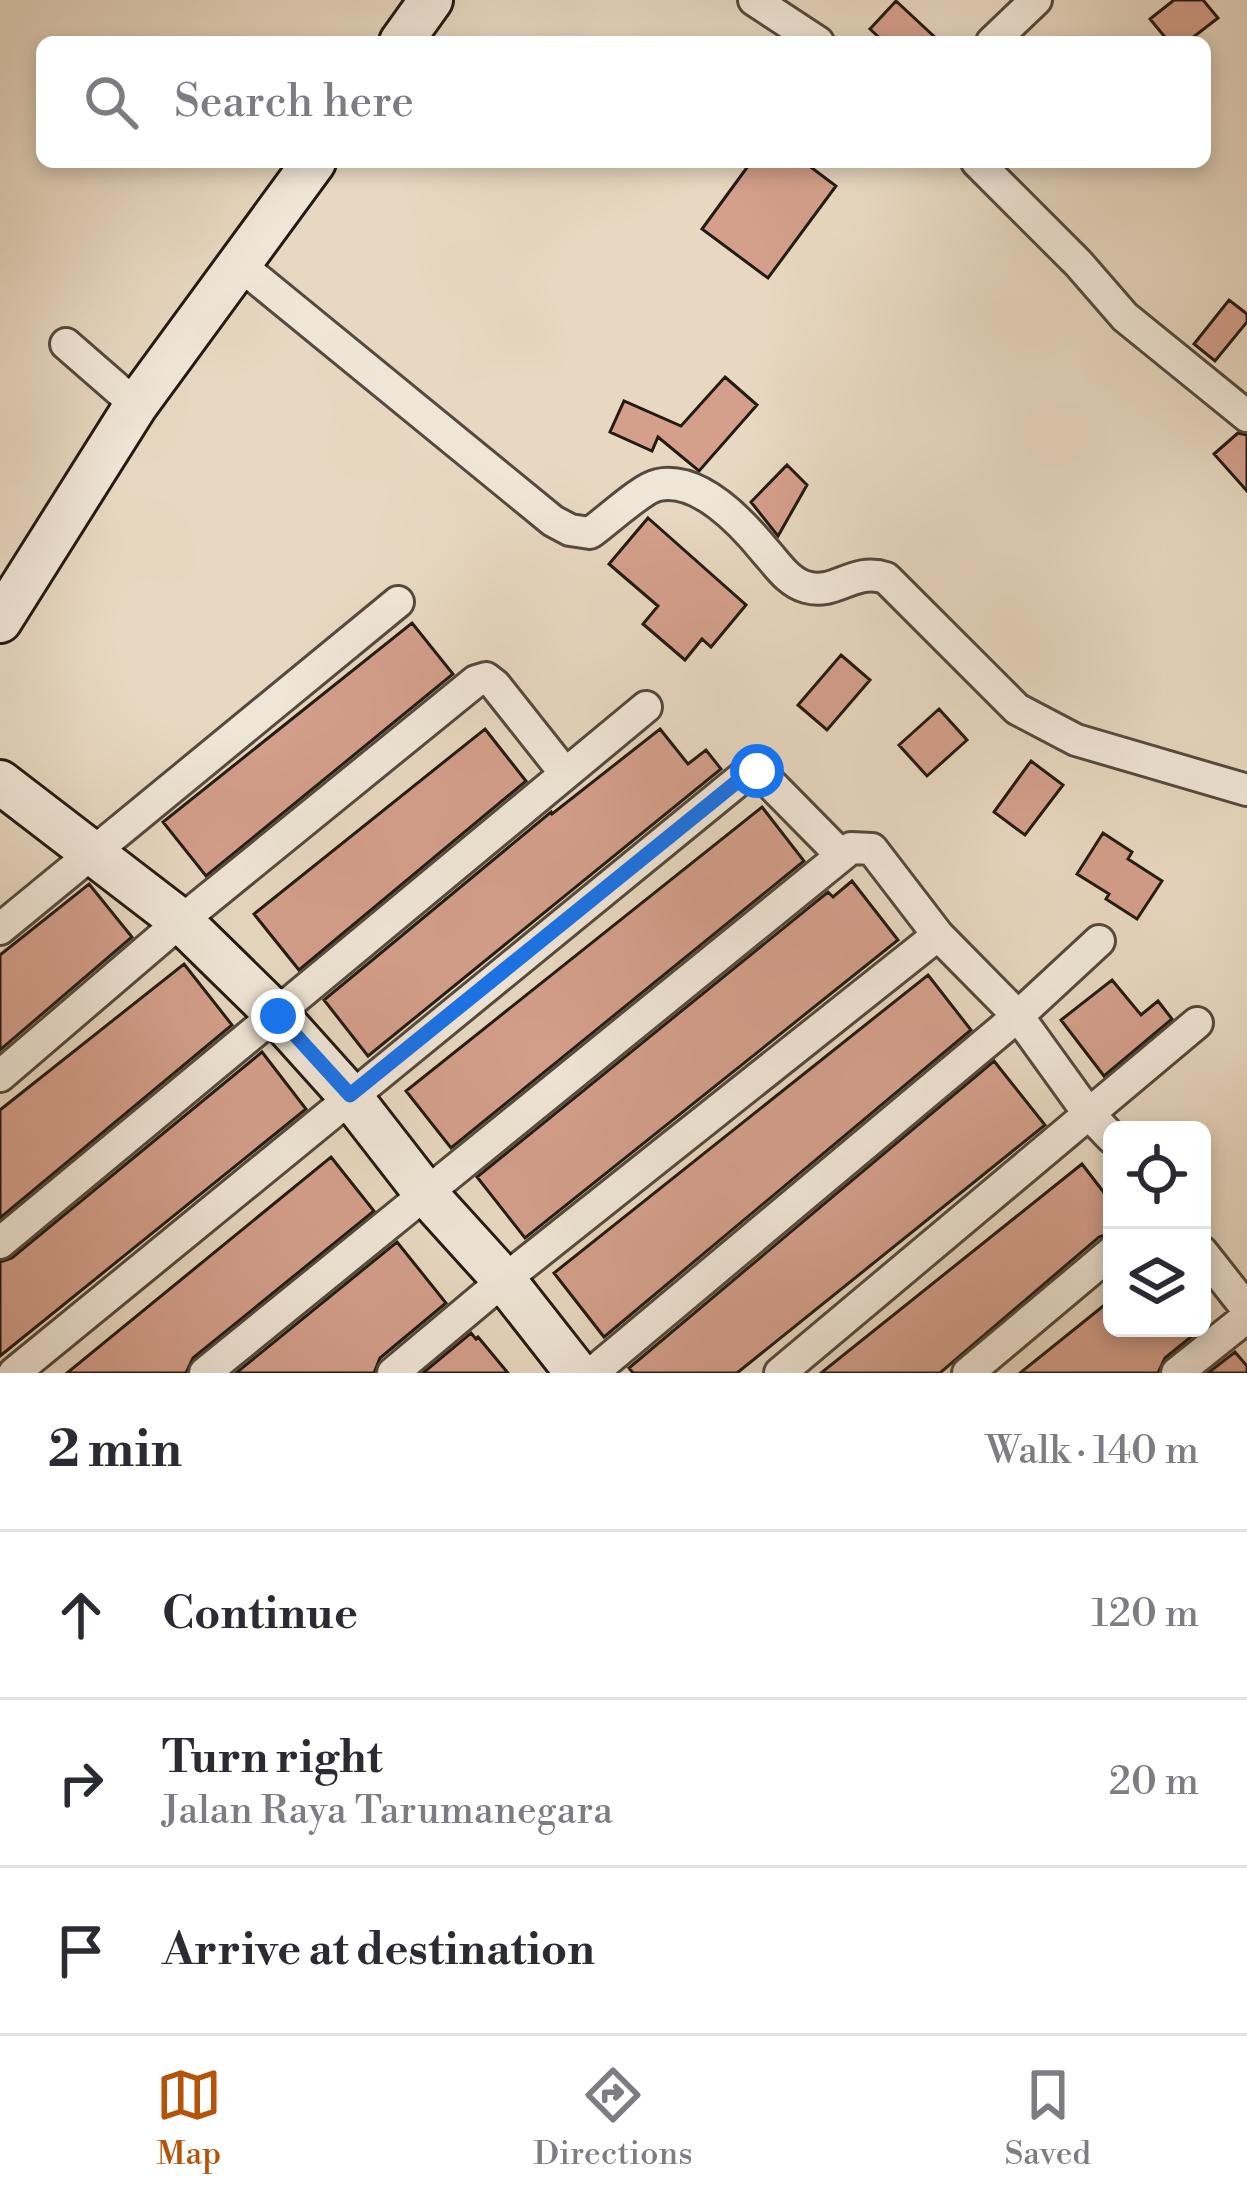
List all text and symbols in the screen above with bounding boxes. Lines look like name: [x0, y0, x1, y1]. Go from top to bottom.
search box: [36, 36, 1211, 168]
icon: search: [78, 69, 144, 135]
text: Search here: [174, 74, 414, 131]
route start: [730, 744, 784, 798]
route end: [251, 989, 305, 1043]
map controls: [1103, 1121, 1211, 1337]
button: locate: [1103, 1121, 1211, 1229]
button: layers: [1103, 1229, 1211, 1337]
text: 2 min: [48, 1419, 182, 1483]
text: Walk · 140 m: [985, 1427, 1199, 1476]
icon: ahead: [48, 1582, 114, 1648]
text: Continue: [162, 1586, 358, 1643]
text: 120 m: [1091, 1590, 1199, 1639]
text: Turn right: [162, 1730, 383, 1787]
icon: right: [48, 1750, 114, 1816]
text: 20 m: [1109, 1758, 1199, 1807]
text: Jalan Raya Tarumanegara: [162, 1787, 613, 1836]
icon: arrive: [48, 1918, 114, 1984]
text: Arrive at destination: [162, 1922, 595, 1979]
tab: Map: [156, 2062, 222, 2175]
tab: Directions: [534, 2062, 693, 2175]
tab: Saved: [1004, 2062, 1091, 2175]

